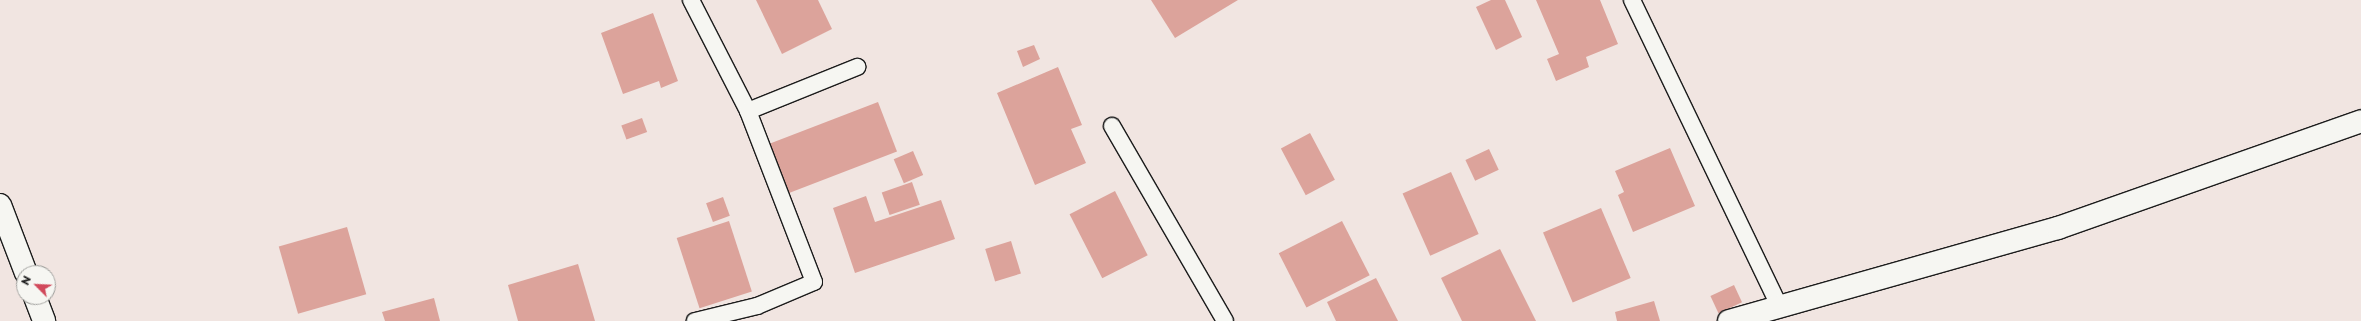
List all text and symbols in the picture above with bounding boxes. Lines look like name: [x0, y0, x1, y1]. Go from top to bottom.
north arrow: [16, 265, 56, 305]
text: N: [16, 273, 35, 288]

